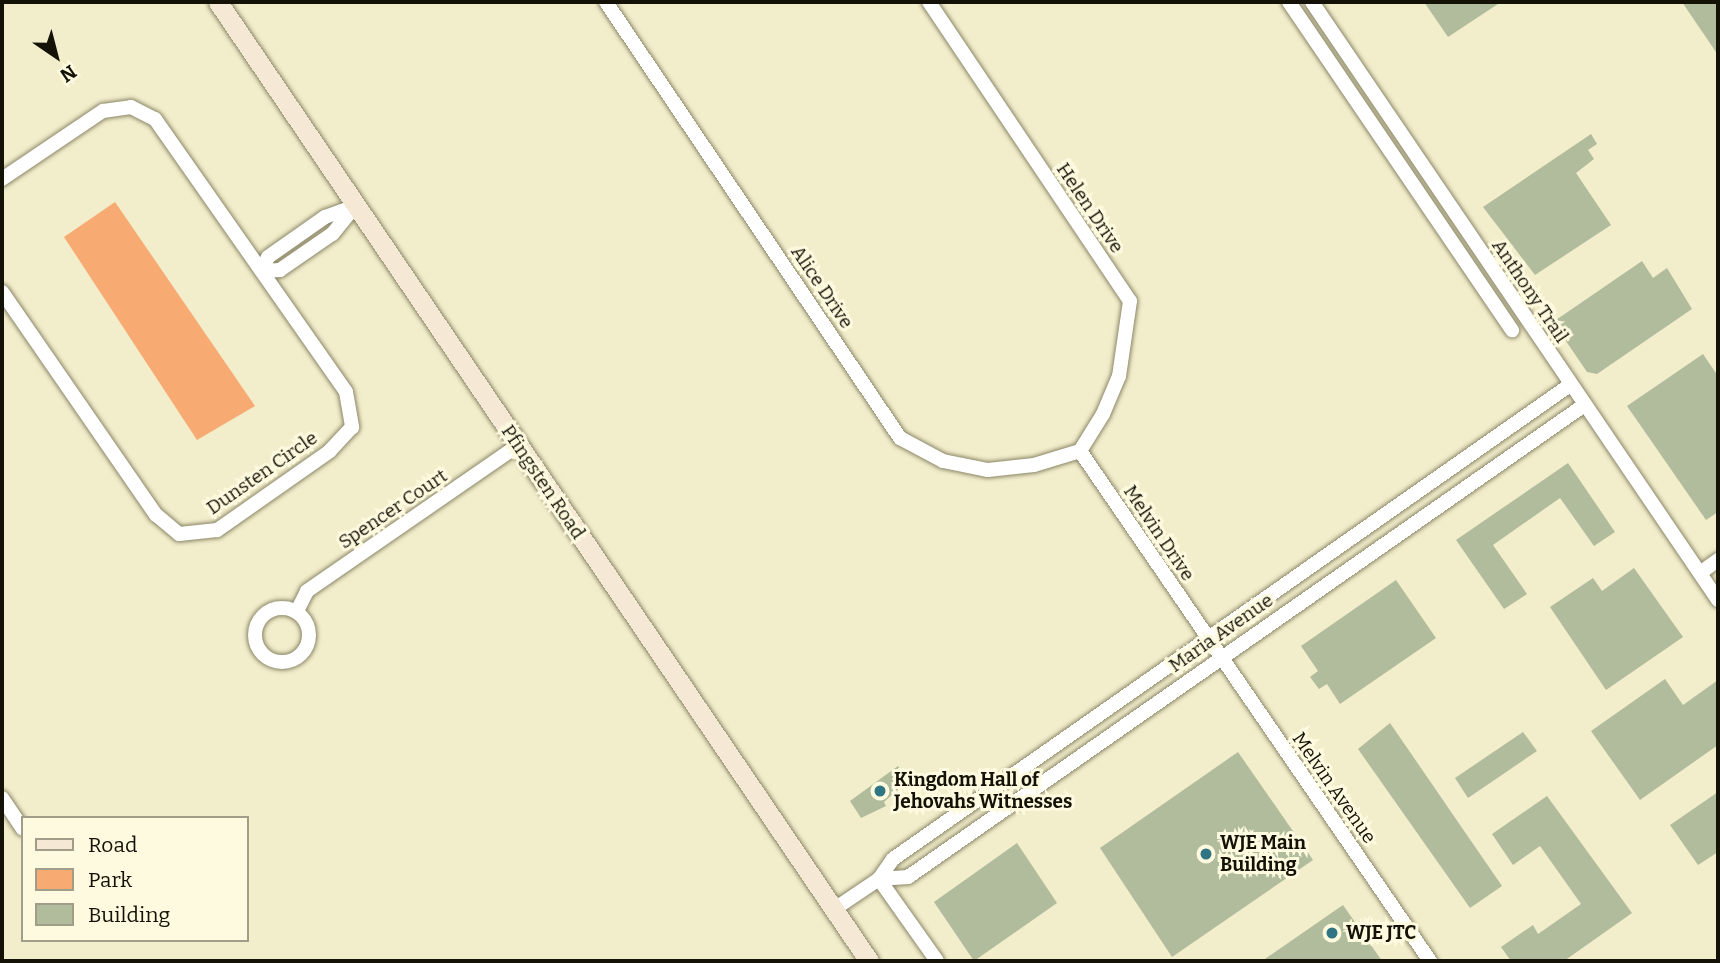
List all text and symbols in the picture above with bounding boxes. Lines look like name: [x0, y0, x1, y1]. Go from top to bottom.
north arrow: [21, 21, 91, 91]
text: N: [56, 60, 81, 87]
street label: Helen Drive: [1052, 159, 1128, 257]
street label: Anthony Trail: [1487, 235, 1573, 347]
street label: Alice Drive: [786, 241, 858, 333]
street label: Pfingsten Road: [496, 421, 590, 543]
street label: Dunsten Circle: [202, 426, 322, 520]
street label: Spencer Court: [334, 464, 452, 554]
street label: Melvin Drive: [1119, 481, 1199, 585]
street label: Maria Avenue: [1165, 589, 1277, 677]
street label: Melvin Avenue: [1287, 728, 1381, 848]
place label: Kingdom Hall of Jehovahs Witnesses: [894, 769, 1072, 813]
marker: Kingdom Hall of Jehovahs Witnesses: [872, 783, 888, 799]
legend: [21, 816, 248, 942]
text: Road: [88, 832, 137, 858]
place label: WJE Main Building: [1220, 832, 1306, 876]
marker: WJE Main Building: [1198, 846, 1214, 862]
text: Park: [88, 867, 132, 893]
text: Building: [88, 902, 170, 928]
place label: WJE JTC: [1346, 922, 1416, 944]
marker: WJE JTC: [1324, 925, 1340, 941]

